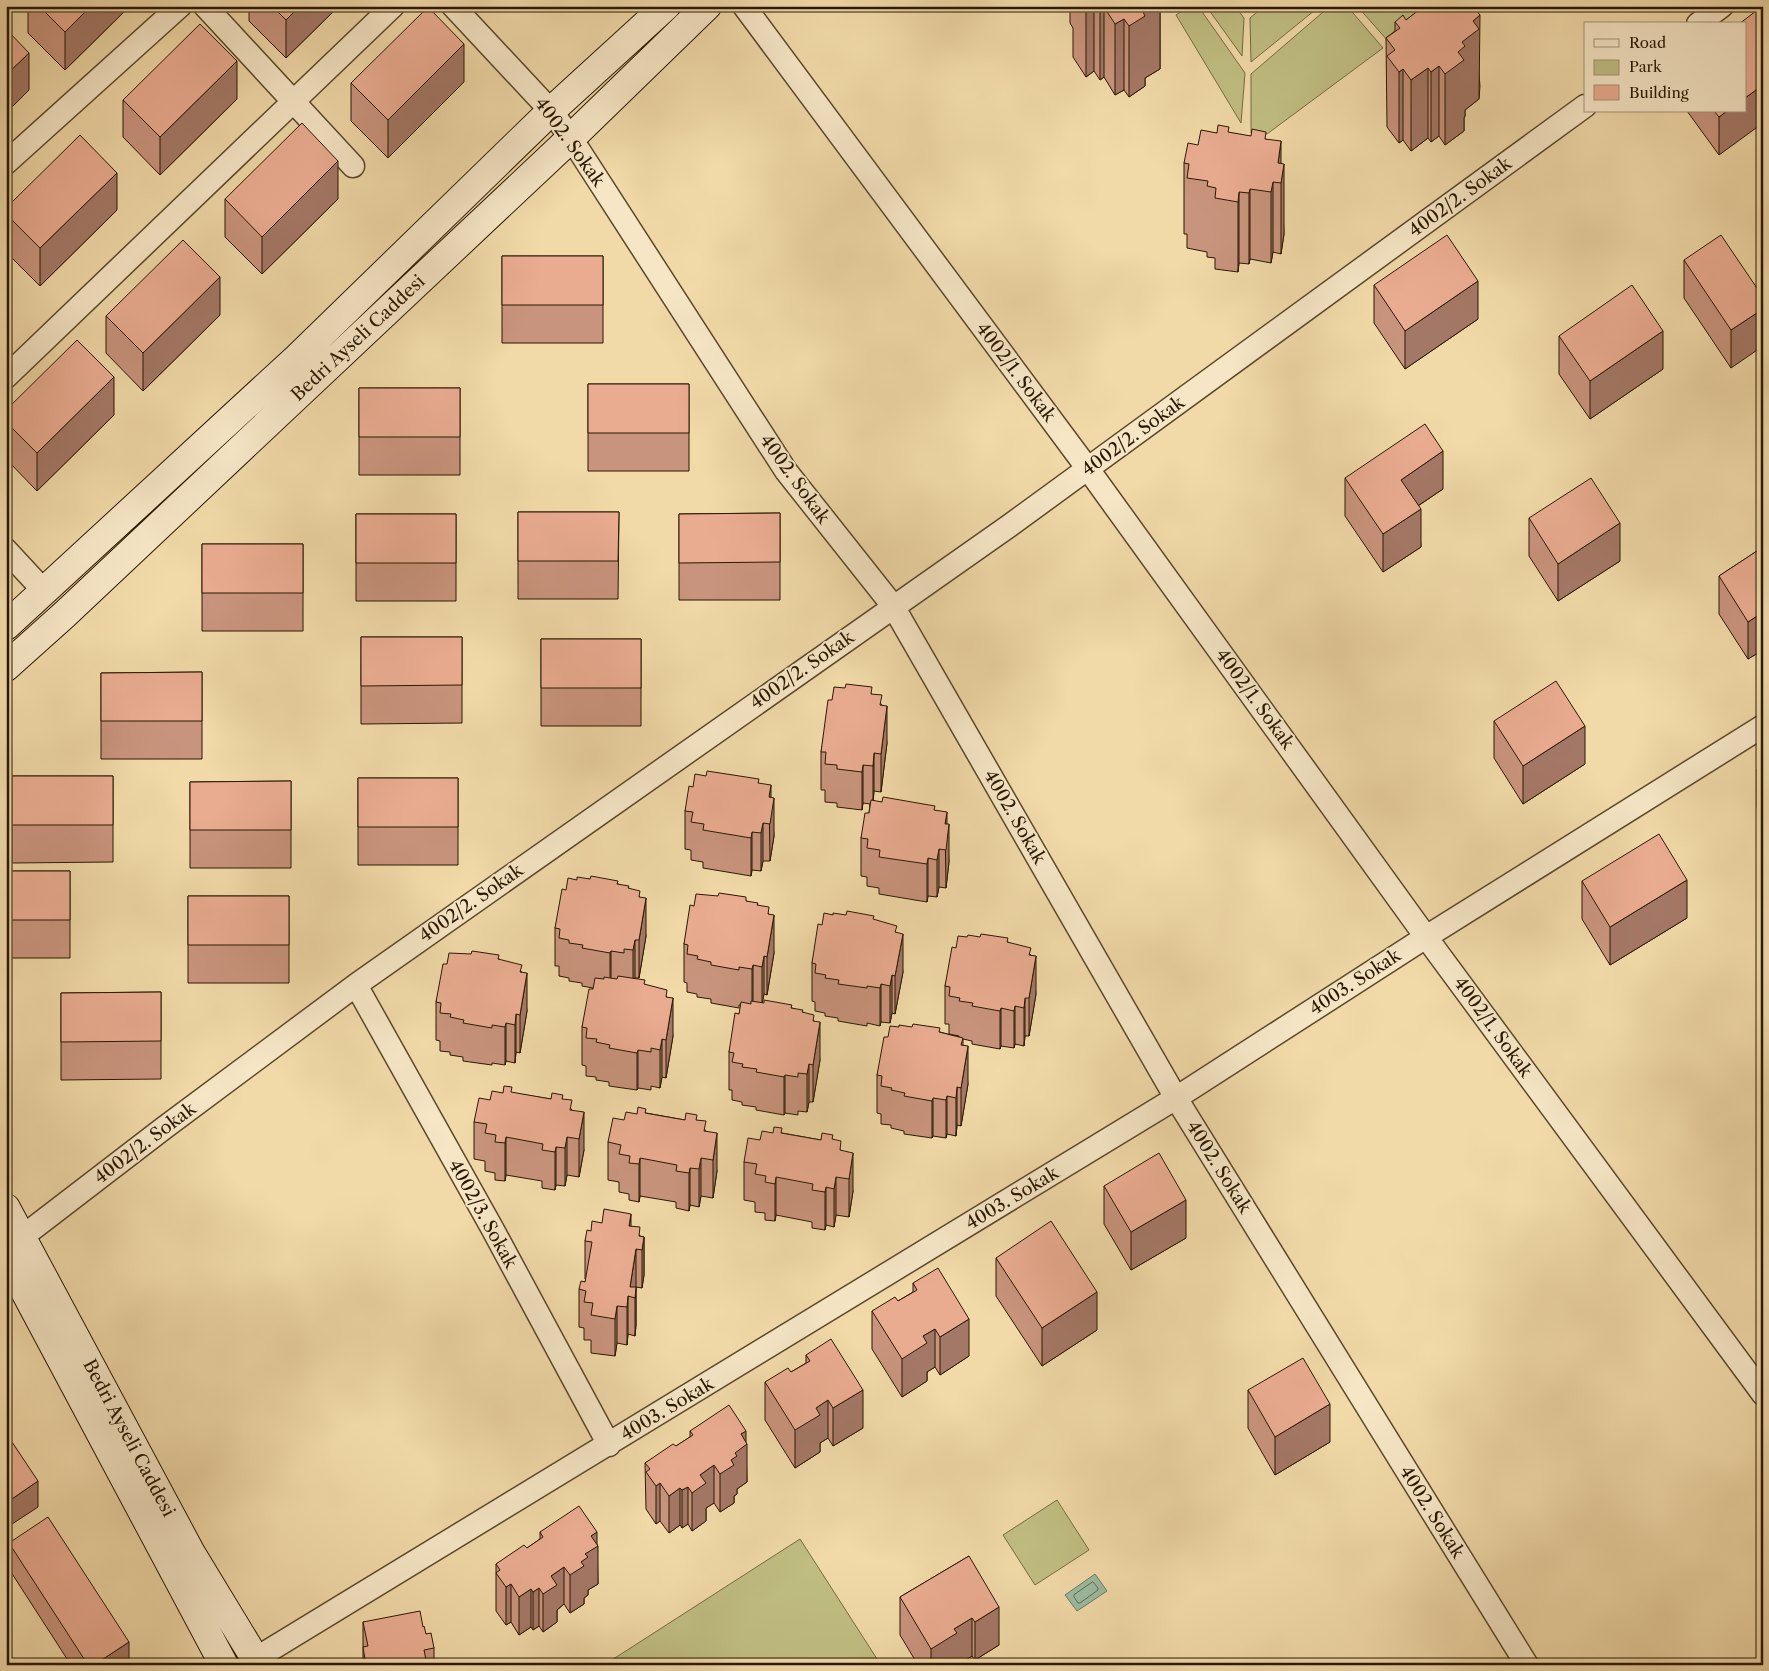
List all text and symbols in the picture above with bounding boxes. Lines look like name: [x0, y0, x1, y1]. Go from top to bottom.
legend: [1584, 22, 1746, 112]
text: Road: [1629, 33, 1666, 52]
text: Park: [1629, 57, 1663, 76]
text: Building: [1629, 83, 1689, 102]
street label: 4002. Sokak: [530, 93, 611, 192]
street label: 4002/2. Sokak: [1404, 151, 1517, 242]
street label: Bedri Ayseli Caddesi: [287, 270, 430, 406]
street label: 4002/1. Sokak: [971, 318, 1062, 427]
street label: 4002/2. Sokak: [1077, 390, 1190, 481]
street label: 4002. Sokak: [755, 430, 836, 529]
street label: 4002/2. Sokak: [746, 625, 859, 714]
street label: 4002/1. Sokak: [1211, 644, 1300, 755]
street label: 4002. Sokak: [979, 766, 1052, 869]
street label: 4002/2. Sokak: [415, 858, 528, 947]
street label: 4003. Sokak: [1305, 943, 1406, 1020]
street label: 4002/1. Sokak: [1449, 972, 1538, 1083]
street label: 4002/2. Sokak: [90, 1097, 201, 1188]
street label: 4002. Sokak: [1182, 1117, 1257, 1219]
street label: 4002/3. Sokak: [444, 1156, 523, 1274]
street label: 4003. Sokak: [962, 1161, 1064, 1234]
street label: Bedri Ayseli Caddesi: [78, 1356, 180, 1521]
street label: 4003. Sokak: [617, 1372, 719, 1445]
street label: 4002. Sokak: [1395, 1462, 1470, 1564]

